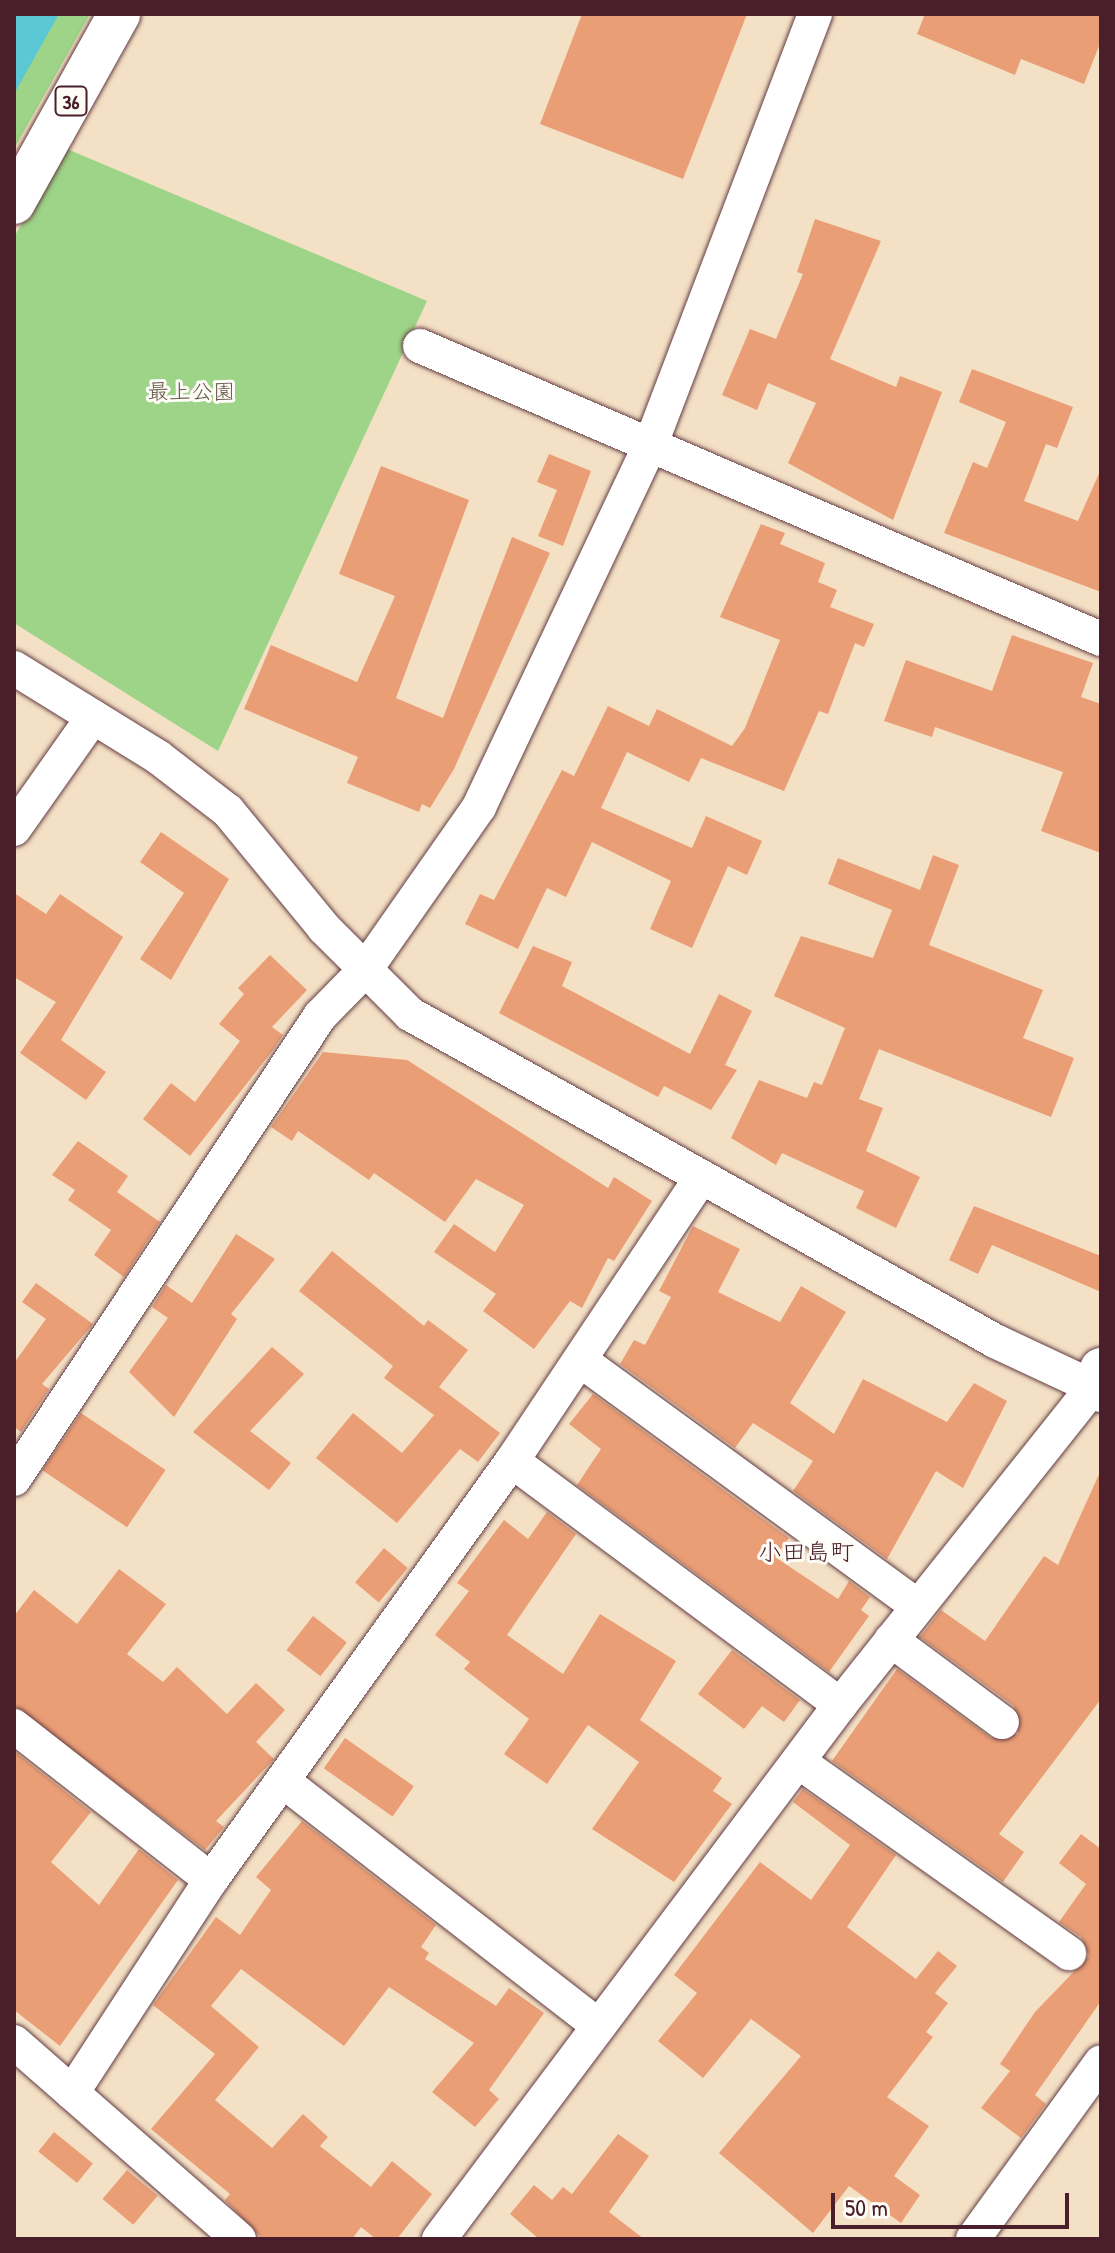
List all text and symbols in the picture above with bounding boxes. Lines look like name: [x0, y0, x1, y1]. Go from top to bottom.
road number: 36: [53, 85, 89, 117]
park label: 最上公園: [147, 379, 235, 405]
district label: 小田島町: [758, 1538, 854, 1566]
scale bar: [835, 2177, 1073, 2227]
text: 50 m: [845, 2191, 888, 2223]

